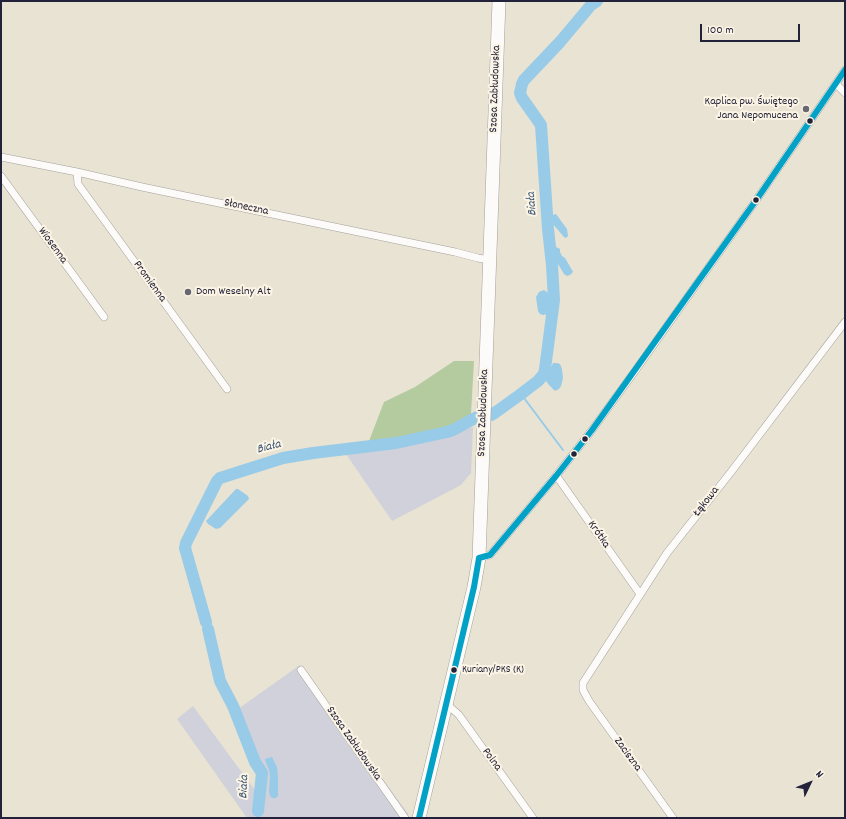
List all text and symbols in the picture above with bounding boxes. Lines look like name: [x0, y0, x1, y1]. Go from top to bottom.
scale bar: [702, 16, 802, 42]
text: 100 m: [707, 22, 734, 39]
street label: Szosa Zabłudowska: [487, 45, 505, 133]
place label: Kaplica pw. Świętego Jana Nepomucena: [705, 95, 798, 123]
marker: Kaplica pw. Świętego Jana Nepomucena: [801, 104, 811, 114]
unlabelled marker: [805, 116, 815, 126]
water label: Biała: [524, 191, 542, 217]
unlabelled marker: [751, 195, 761, 205]
street label: Słoneczna: [222, 196, 270, 220]
street label: Wiosenna: [34, 225, 70, 267]
street label: Promienna: [129, 258, 169, 306]
place label: Dom Weselny Alt: [196, 285, 271, 299]
marker: Dom Weselny Alt: [183, 287, 193, 297]
street label: Szosa Zabłudowska: [475, 369, 493, 457]
unlabelled marker: [580, 434, 590, 444]
water label: Biała: [255, 437, 283, 459]
unlabelled marker: [569, 449, 579, 459]
street label: Łąkowa: [691, 484, 723, 520]
street label: Krótka: [583, 518, 613, 552]
place label: Kuriany/PKS (K): [462, 663, 524, 677]
marker: Kuriany/PKS (K): [449, 665, 459, 675]
street label: Szosa Zabłudowska: [322, 704, 384, 784]
street label: Zaciszna: [610, 735, 644, 775]
street label: Polna: [478, 746, 504, 774]
north arrow: [790, 763, 830, 803]
text: N: [811, 767, 826, 782]
water label: Biała: [237, 775, 253, 799]

